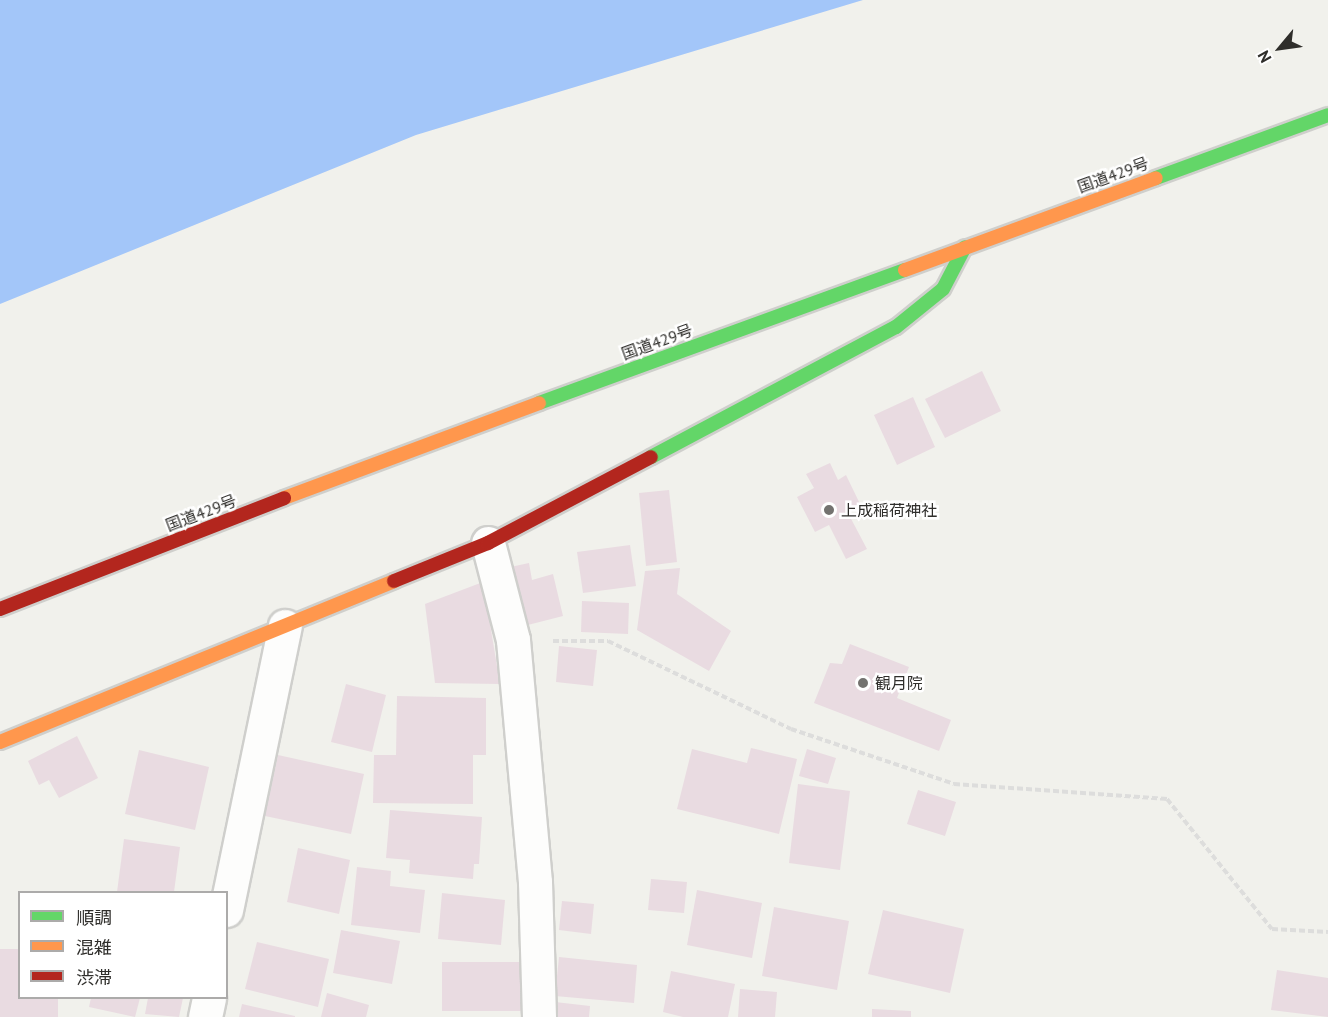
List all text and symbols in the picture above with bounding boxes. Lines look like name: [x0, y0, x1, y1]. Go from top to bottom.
north arrow: [1250, 18, 1310, 78]
text: N: [1253, 47, 1276, 66]
street label: 国道429号: [1075, 153, 1151, 197]
street label: 国道429号: [619, 320, 695, 364]
street label: 国道429号: [163, 491, 239, 535]
place label: 上成稲荷神社: [841, 500, 937, 520]
marker: 上成稲荷神社: [822, 503, 836, 517]
place label: 観月院: [875, 673, 923, 693]
marker: 観月院: [856, 676, 870, 690]
legend: [18, 891, 228, 999]
text: 順調: [76, 906, 112, 929]
text: 混雑: [76, 936, 112, 959]
text: 渋滞: [76, 966, 112, 989]

